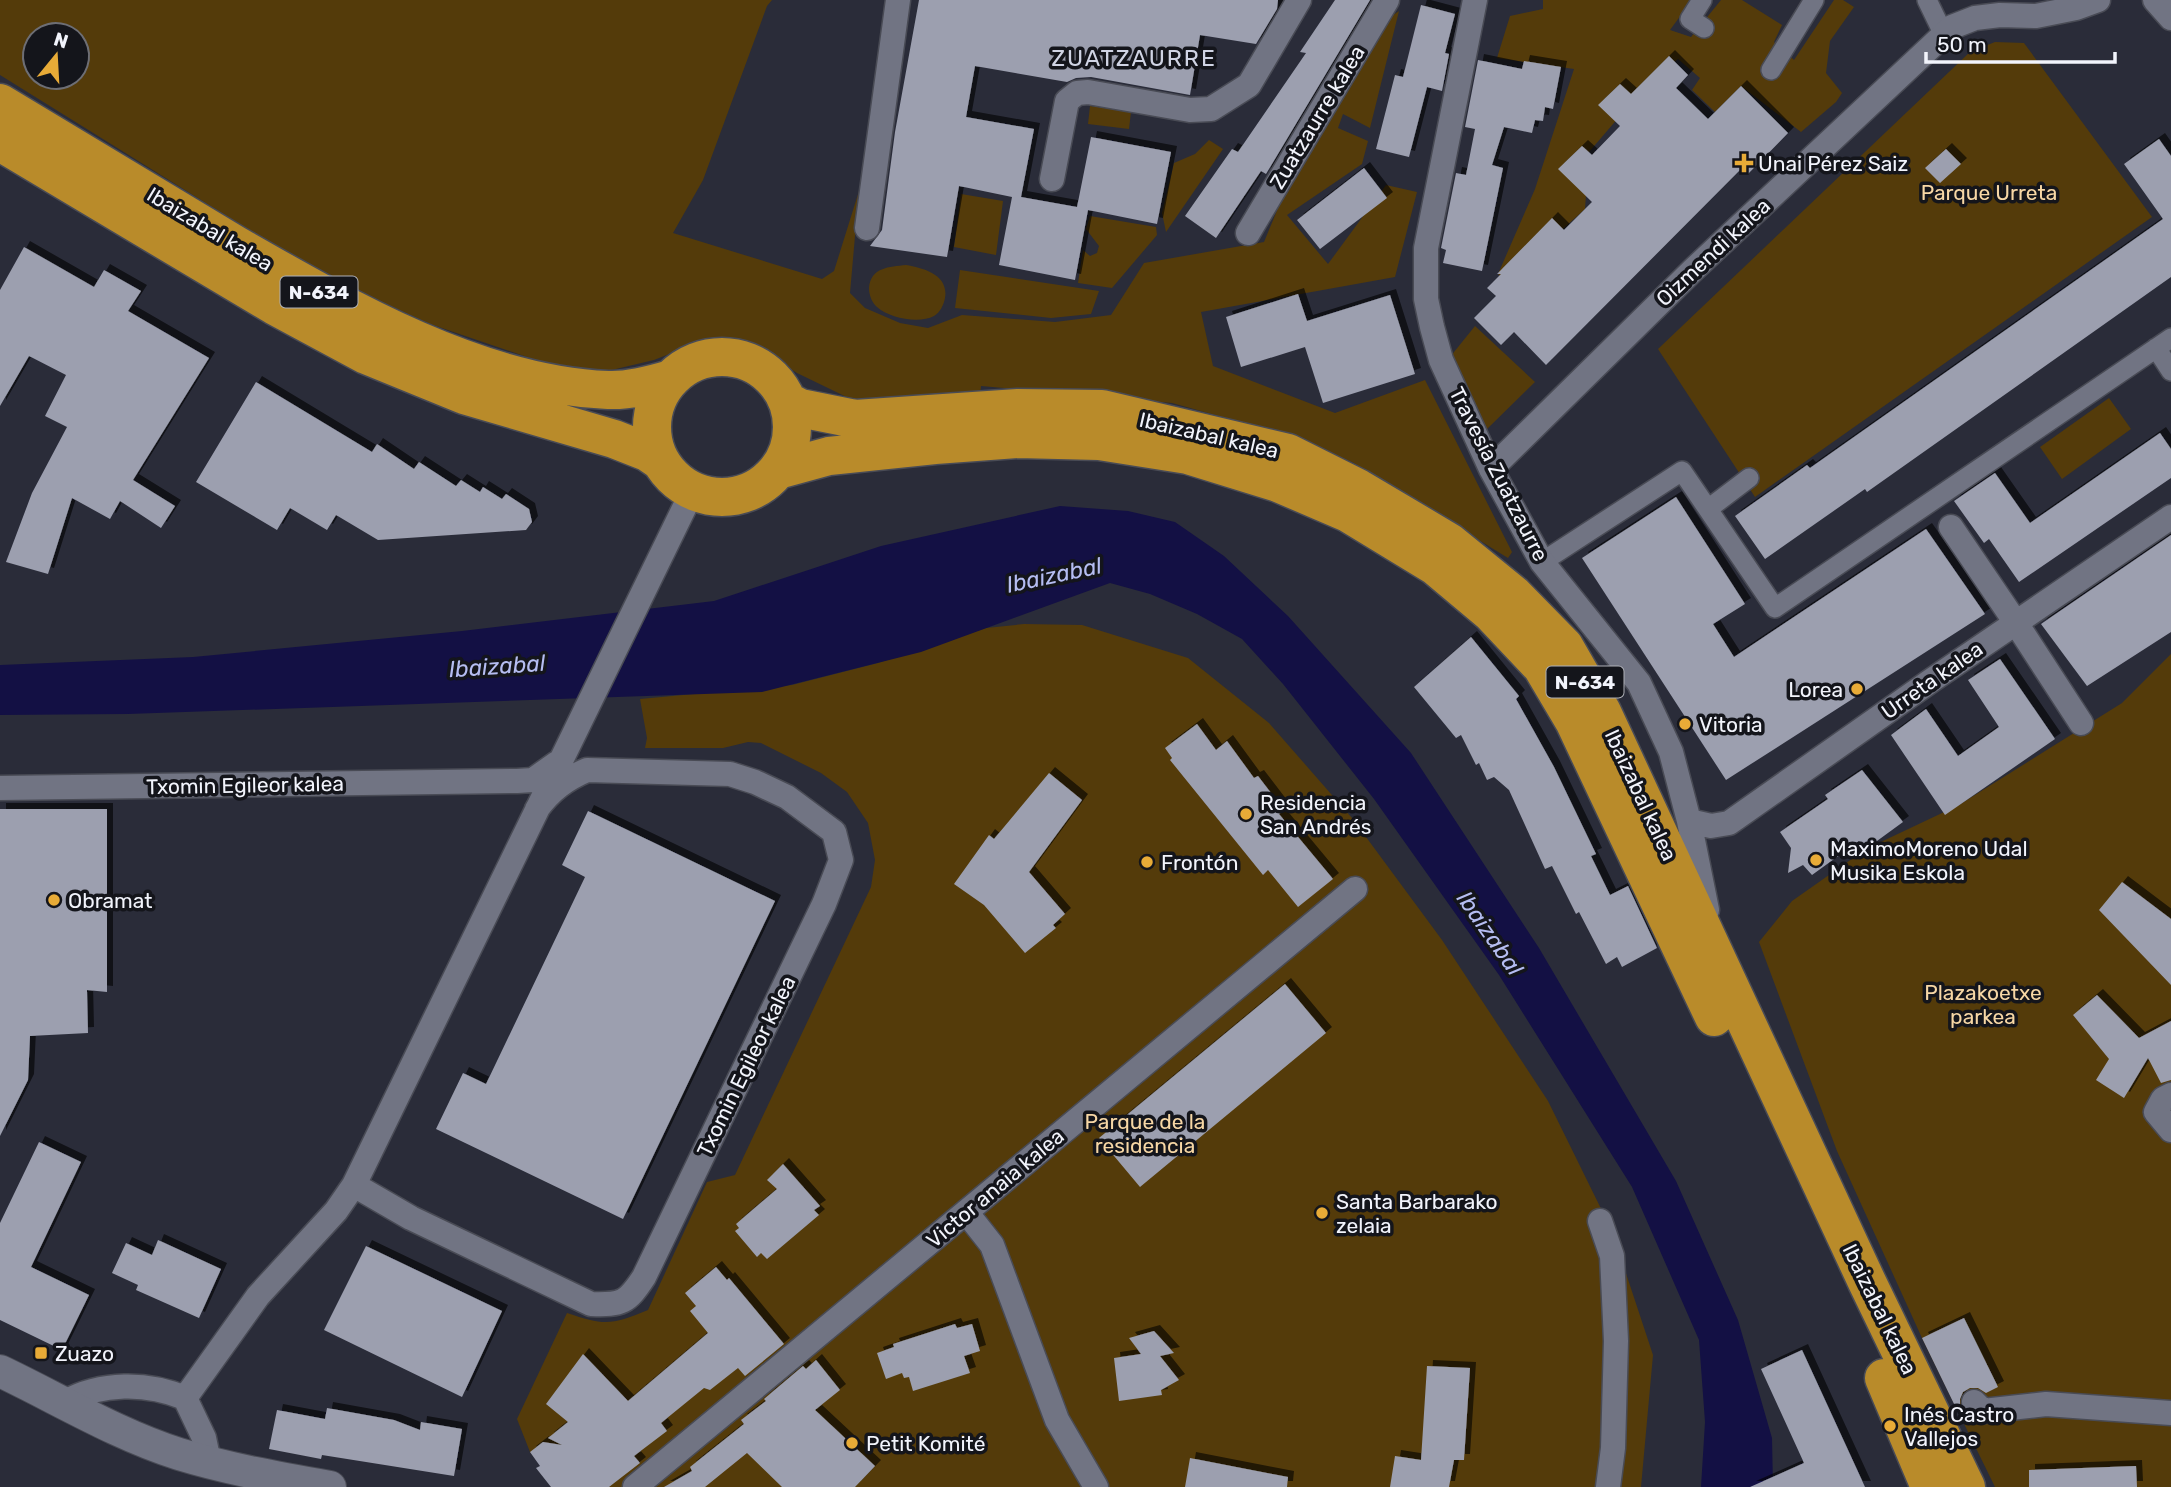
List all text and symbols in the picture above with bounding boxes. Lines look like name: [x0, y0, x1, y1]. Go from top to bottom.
north arrow: [21, 21, 91, 91]
scale bar: [1926, 21, 2115, 65]
text: N: [51, 27, 71, 53]
text: 50 m: [1937, 32, 1987, 57]
street label: Zuatzaurre kalea: [1264, 41, 1370, 193]
district label: ZUATZAURRE: [1051, 44, 1217, 72]
place label: Unai Pérez Saiz: [1758, 151, 1908, 176]
marker: Unai Pérez Saiz: [1736, 155, 1752, 171]
park label: Parque Urreta: [1921, 180, 2057, 205]
street label: Ibaizabal kalea: [143, 182, 277, 276]
street label: Oizmendi kalea: [1651, 193, 1775, 311]
road number: N-634: [280, 276, 358, 308]
street label: Travesía Zuatzaurre: [1444, 383, 1554, 565]
street label: Ibaizabal kalea: [1137, 407, 1281, 463]
water label: Ibaizabal: [1004, 551, 1105, 599]
street label: Urreta kalea: [1877, 636, 1987, 724]
water label: Ibaizabal: [448, 649, 547, 683]
road number: N-634: [1546, 666, 1624, 698]
place label: Lorea: [1788, 677, 1843, 702]
marker: Lorea: [1849, 681, 1865, 697]
place label: Vitoria: [1699, 712, 1763, 737]
marker: Vitoria: [1677, 716, 1693, 732]
street label: Ibaizabal kalea: [1600, 725, 1682, 865]
street label: Txomin Egileor kalea: [146, 771, 344, 799]
place label: Residencia San Andrés: [1260, 790, 1372, 839]
marker: Residencia San Andrés: [1238, 806, 1254, 822]
place label: MaximoMoreno Udal Musika Eskola: [1830, 836, 2028, 885]
place label: Frontón: [1161, 850, 1238, 875]
marker: MaximoMoreno Udal Musika Eskola: [1808, 852, 1824, 868]
marker: Frontón: [1139, 854, 1155, 870]
water label: Ibaizabal: [1451, 885, 1529, 981]
place label: Obramat: [68, 888, 152, 913]
marker: Obramat: [46, 892, 62, 908]
street label: Txomin Egileor kalea: [691, 972, 801, 1160]
park label: Plazakoetxe parkea: [1924, 980, 2042, 1029]
park label: Parque de la residencia: [1085, 1109, 1205, 1158]
street label: Victor anaia kalea: [921, 1123, 1069, 1253]
place label: Santa Barbarako zelaia: [1336, 1189, 1498, 1238]
marker: Santa Barbarako zelaia: [1314, 1205, 1330, 1221]
street label: Ibaizabal kalea: [1838, 1240, 1922, 1378]
place label: Zuazo: [55, 1341, 114, 1366]
marker: Zuazo: [33, 1345, 49, 1361]
place label: Inés Castro Vallejos: [1904, 1402, 2014, 1451]
marker: Inés Castro Vallejos: [1882, 1418, 1898, 1434]
place label: Petit Komité: [866, 1431, 985, 1456]
marker: Petit Komité: [844, 1435, 860, 1451]

